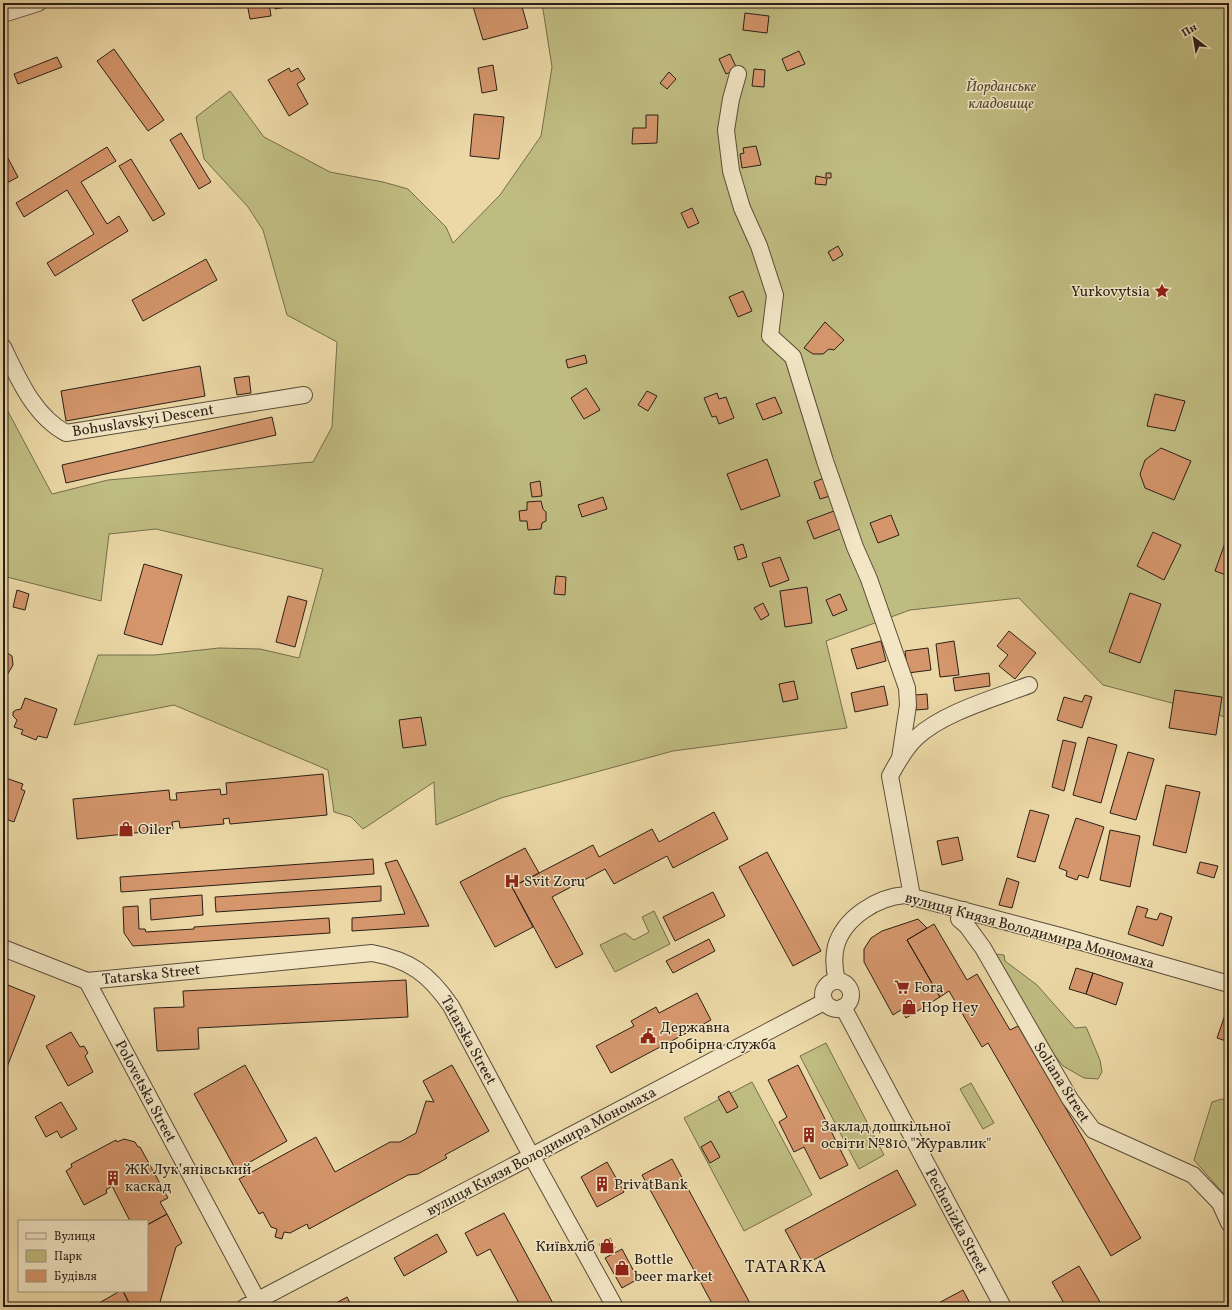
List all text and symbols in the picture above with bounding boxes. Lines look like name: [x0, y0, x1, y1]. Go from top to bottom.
north arrow: [1174, 18, 1214, 58]
text: Пн: [1179, 20, 1200, 41]
park label: Йорданське кладовище: [966, 77, 1037, 115]
place label: Yurkovytsia: [1071, 282, 1150, 303]
place icon: Yurkovytsia: [1153, 282, 1171, 300]
street label: Bohuslavskyi Descent: [71, 400, 216, 443]
shop icon: Oiler: [117, 820, 135, 838]
place label: Oiler: [138, 820, 171, 841]
hospital icon: Svit Zoru: [503, 872, 521, 890]
place label: Svit Zoru: [524, 872, 585, 893]
street label: вулиця Князя Володимира Мономаха: [903, 888, 1157, 975]
street label: Tatarska Street: [101, 960, 201, 991]
supermarket icon: Fora: [893, 978, 911, 996]
place label: Fora: [914, 978, 943, 999]
street label: Tatarska Street: [435, 993, 501, 1089]
shop icon: Hop Hey: [900, 998, 918, 1016]
place label: Hop Hey: [921, 998, 978, 1019]
place label: Державна пробірна служба: [660, 1018, 776, 1056]
public building icon: Державна пробірна служба: [639, 1027, 657, 1045]
street label: Polovetska Street: [109, 1037, 180, 1147]
street label: Soliana Street: [1028, 1039, 1094, 1127]
street label: вулиця Князя Володимира Мономаха: [423, 1083, 660, 1222]
place label: Заклад дошкільної освіти №810 "Журавлик": [821, 1117, 991, 1155]
building icon: Заклад дошкільної освіти №810 "Журавлик": [800, 1126, 818, 1144]
place label: ЖК Лук’янівський каскад: [125, 1160, 252, 1198]
street label: Pechenizka Street: [919, 1165, 992, 1278]
building icon: ЖК Лук’янівський каскад: [104, 1169, 122, 1187]
building icon: PrivatBank: [593, 1175, 611, 1193]
place label: PrivatBank: [614, 1175, 688, 1196]
legend: [18, 1220, 148, 1292]
text: Вулиця: [54, 1229, 95, 1245]
place label: Київхліб: [535, 1237, 595, 1258]
shop icon: Київхліб: [598, 1237, 616, 1255]
text: Парк: [54, 1249, 82, 1265]
place label: Bottle beer market: [634, 1250, 713, 1288]
district label: TATARKA: [745, 1256, 827, 1279]
shop icon: Bottle beer market: [613, 1259, 631, 1277]
text: Будівля: [54, 1269, 97, 1285]

